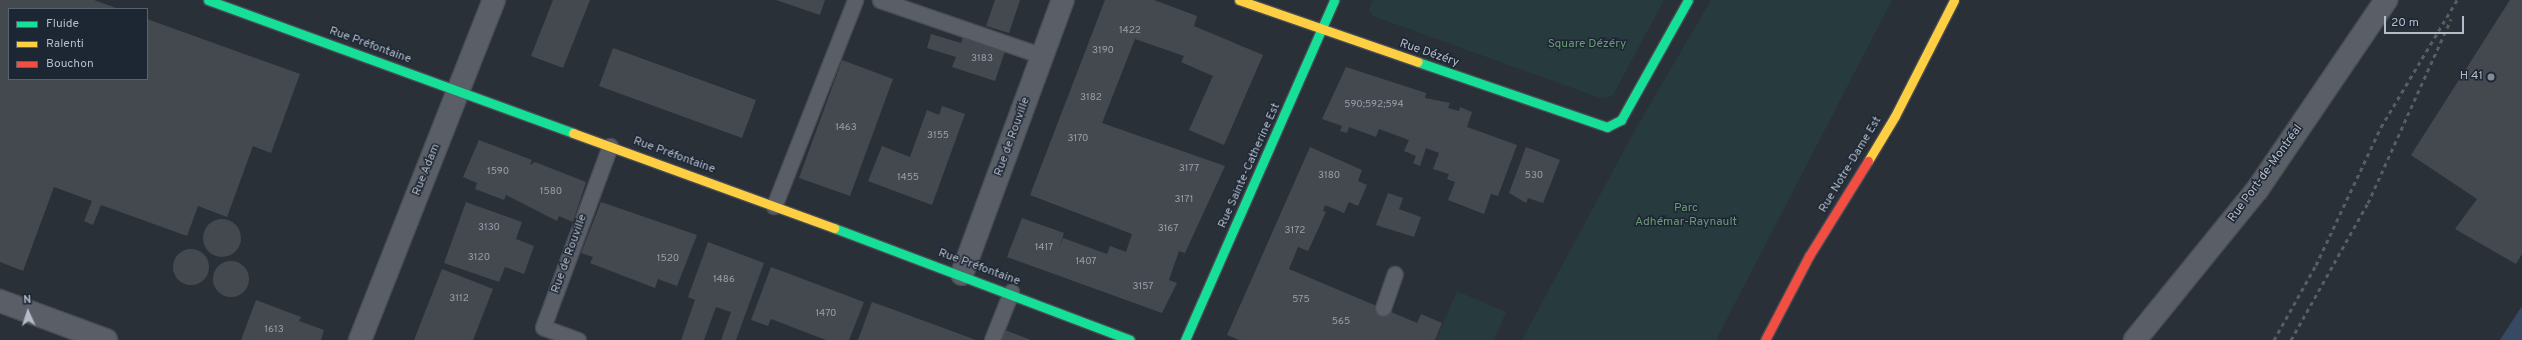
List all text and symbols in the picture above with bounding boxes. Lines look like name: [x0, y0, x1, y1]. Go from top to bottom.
legend: [8, 8, 148, 80]
scale bar: [2386, 8, 2466, 34]
text: 20 m: [2391, 15, 2419, 31]
text: Fluide: [46, 16, 79, 32]
street label: Rue Préfontaine: [327, 24, 413, 68]
house number: 1422: [1119, 25, 1141, 37]
text: Ralenti: [46, 36, 84, 52]
street label: Rue Dézéry: [1397, 37, 1461, 71]
park label: Square Dézéry: [1548, 38, 1626, 52]
house number: 3190: [1092, 45, 1114, 57]
house number: 3183: [971, 53, 993, 65]
text: Bouchon: [46, 56, 94, 72]
place label: H 41: [2460, 70, 2483, 84]
marker: H 41: [2486, 72, 2496, 82]
house number: 3182: [1080, 92, 1102, 104]
street label: Rue de Rouville: [992, 96, 1034, 178]
house number: 590;592;594: [1344, 99, 1404, 111]
street label: Rue Sainte-Catherine Est: [1216, 101, 1284, 231]
street label: Rue Notre-Dame Est: [1817, 114, 1885, 216]
house number: 1463: [835, 122, 857, 134]
street label: Rue Port-de-Montréal: [2226, 122, 2306, 226]
house number: 3155: [927, 130, 949, 142]
house number: 3170: [1067, 133, 1089, 145]
street label: Rue Préfontaine: [631, 134, 717, 178]
street label: Rue Adam: [410, 142, 444, 198]
house number: 3177: [1179, 163, 1199, 175]
house number: 1590: [487, 166, 509, 178]
house number: 3180: [1318, 170, 1340, 182]
house number: 530: [1525, 170, 1543, 182]
house number: 1455: [897, 172, 919, 184]
house number: 1580: [540, 186, 562, 198]
house number: 3171: [1175, 194, 1193, 206]
park label: Parc Adhémar-Raynault: [1635, 202, 1737, 230]
street label: Rue de Rouville: [549, 213, 591, 295]
house number: 3130: [478, 222, 500, 234]
house number: 3167: [1158, 223, 1178, 235]
house number: 3172: [1285, 225, 1305, 237]
house number: 1417: [1035, 242, 1053, 254]
street label: Rue Préfontaine: [936, 246, 1022, 290]
house number: 3120: [468, 252, 490, 264]
house number: 1520: [657, 253, 679, 265]
house number: 1407: [1075, 256, 1097, 268]
house number: 1486: [713, 274, 735, 286]
house number: 3157: [1132, 281, 1154, 293]
north arrow: [8, 292, 48, 332]
text: N: [23, 293, 32, 307]
house number: 3112: [449, 293, 469, 305]
house number: 575: [1292, 294, 1310, 306]
house number: 1470: [816, 308, 836, 320]
house number: 565: [1332, 316, 1350, 328]
house number: 1613: [264, 324, 284, 336]

